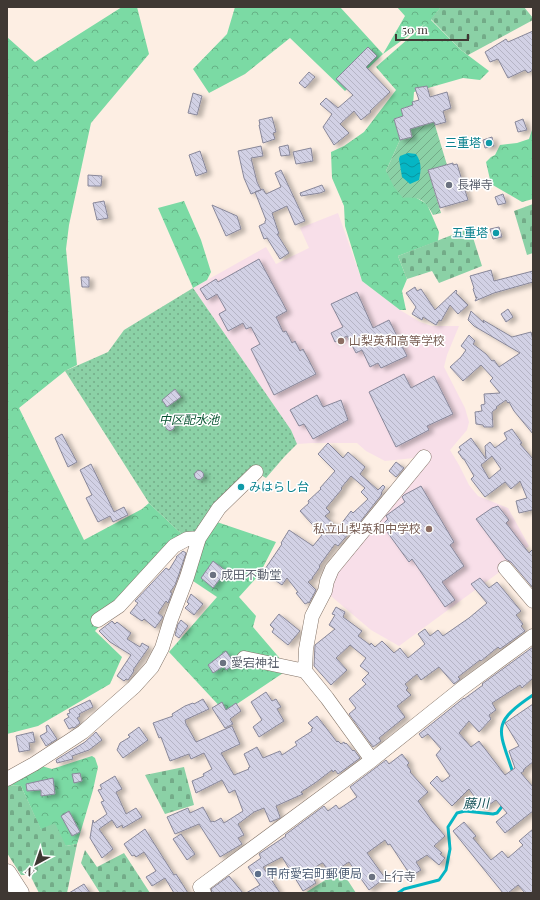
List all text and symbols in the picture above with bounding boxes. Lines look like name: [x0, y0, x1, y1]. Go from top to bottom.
scale bar: [396, 16, 468, 42]
text: 50 m: [402, 21, 428, 37]
place label: 三重塔: [445, 134, 481, 150]
marker: 三重塔: [484, 138, 494, 148]
place label: 長禅寺: [457, 176, 493, 192]
marker: 長禅寺: [444, 180, 454, 190]
place label: 五重塔: [452, 224, 488, 240]
marker: 五重塔: [491, 228, 501, 238]
place label: 山梨英和高等学校: [349, 332, 445, 348]
marker: 山梨英和高等学校: [336, 336, 346, 346]
park label: 中区配水池: [159, 411, 220, 427]
place label: みはらし台: [249, 478, 309, 494]
marker: みはらし台: [236, 482, 246, 492]
place label: 私立山梨英和中学校: [313, 520, 421, 536]
marker: 私立山梨英和中学校: [424, 524, 434, 534]
place label: 成田不動堂: [221, 566, 281, 582]
marker: 成田不動堂: [208, 570, 218, 580]
place label: 愛宕神社: [231, 654, 279, 670]
marker: 愛宕神社: [218, 658, 228, 668]
water label: 藤川: [463, 794, 491, 811]
north arrow: [16, 844, 56, 884]
text: N: [21, 864, 37, 880]
place label: 甲府愛宕町郵便局: [266, 865, 362, 881]
place label: 上行寺: [380, 868, 416, 884]
marker: 甲府愛宕町郵便局: [253, 869, 263, 879]
marker: 上行寺: [367, 872, 377, 882]

